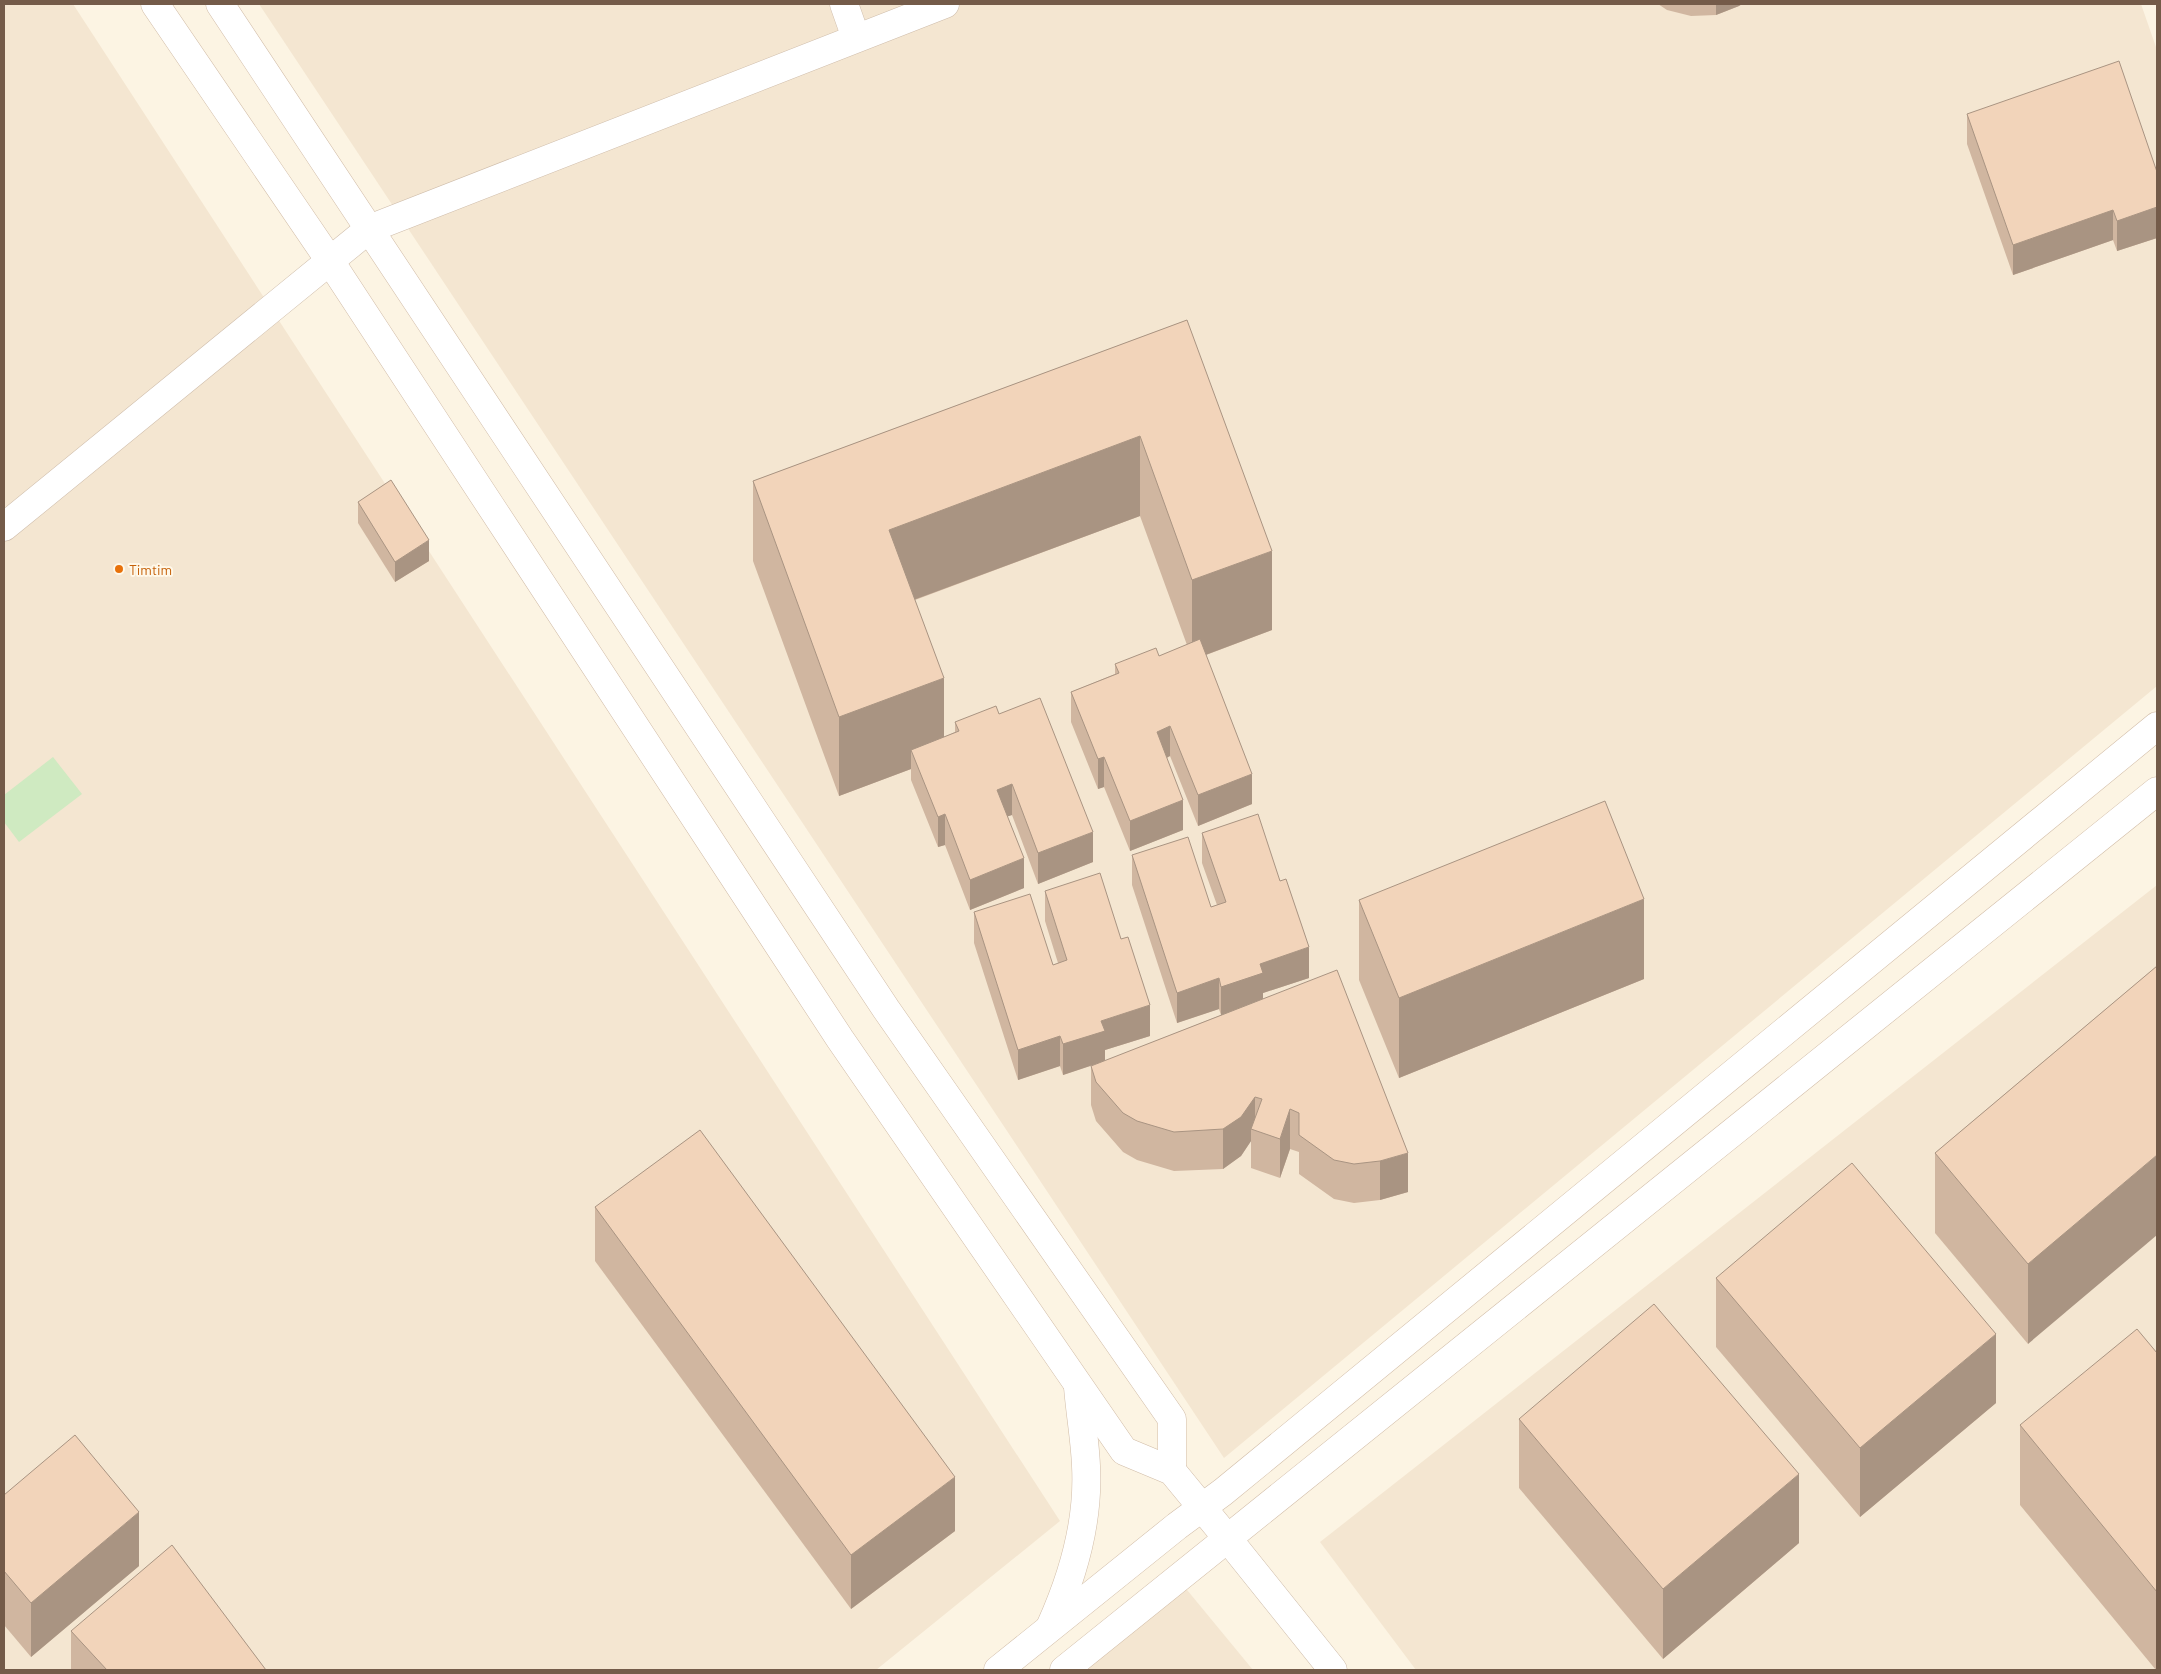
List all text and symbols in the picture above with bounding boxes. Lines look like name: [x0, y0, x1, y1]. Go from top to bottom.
place label: Timtim: [129, 561, 172, 578]
marker: Timtim: [113, 563, 125, 575]

